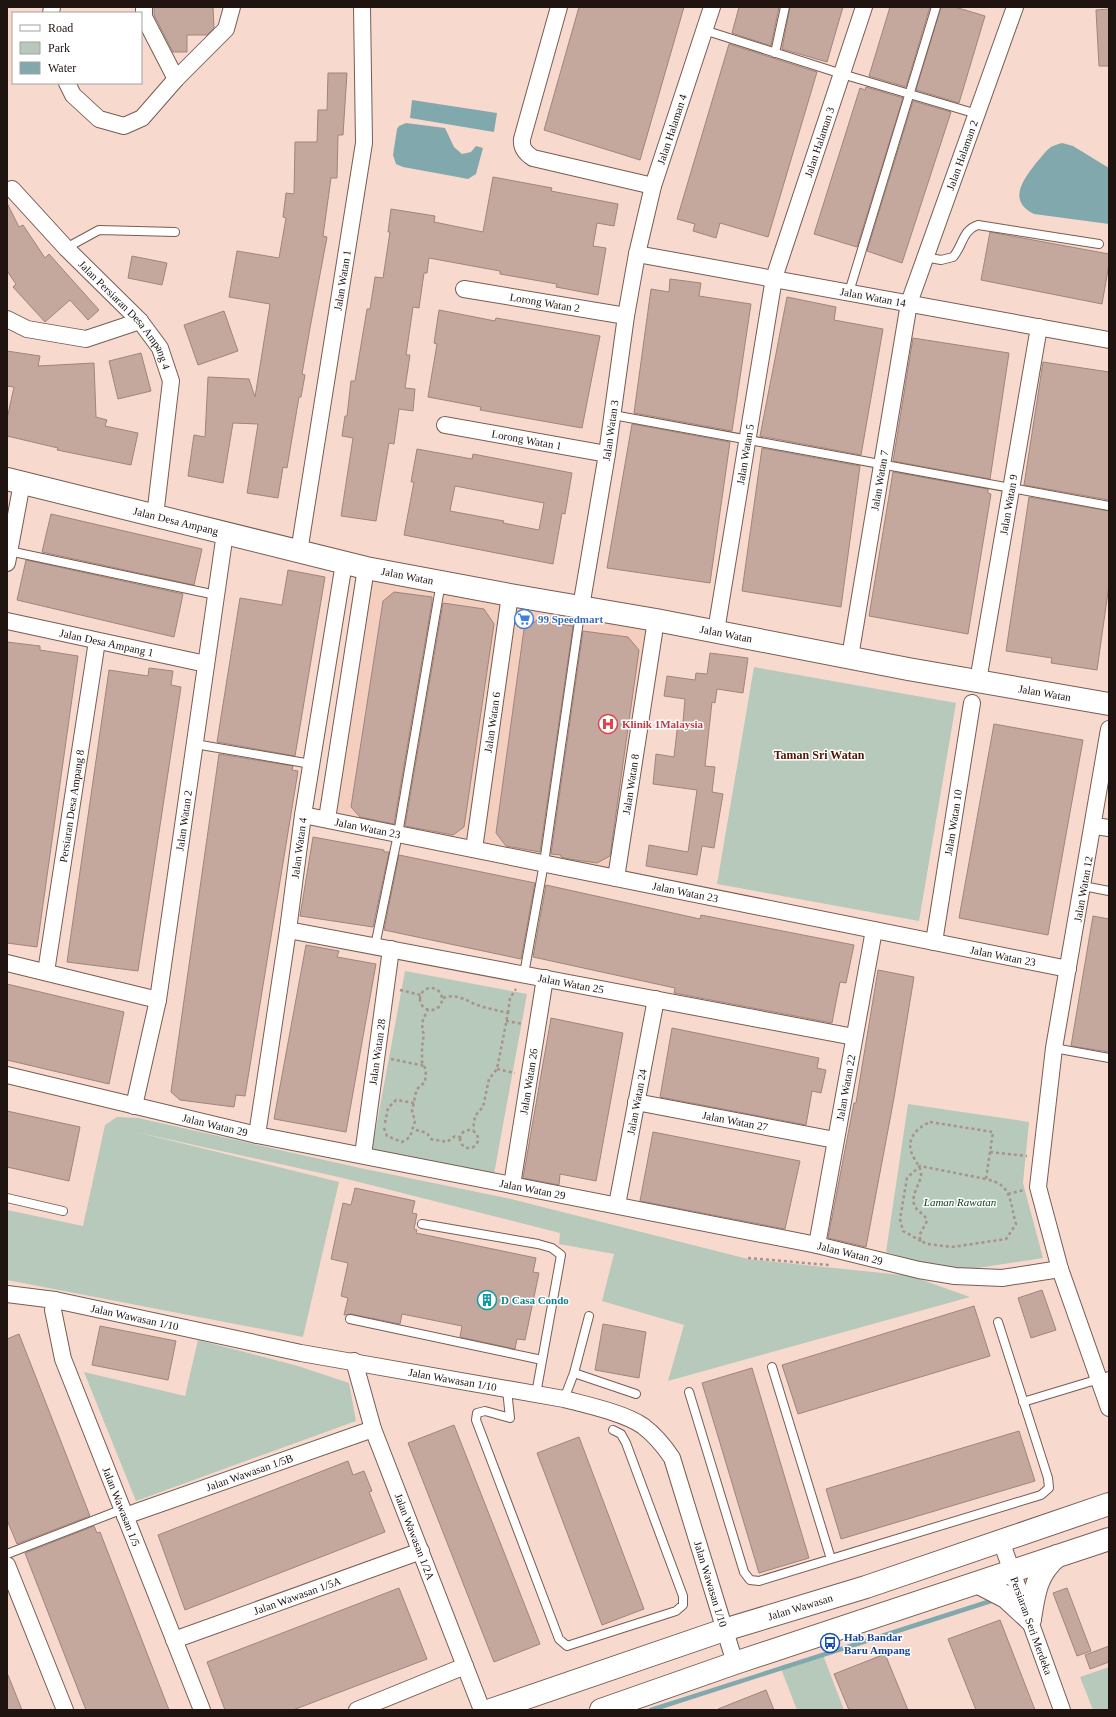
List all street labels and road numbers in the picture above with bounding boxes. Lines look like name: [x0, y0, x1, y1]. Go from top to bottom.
street label: Jalan Halaman 4: [654, 92, 689, 166]
street label: Jalan Halaman 3: [802, 105, 837, 179]
street label: Jalan Halaman 2: [944, 119, 980, 192]
street label: Jalan Watan 1: [331, 249, 353, 312]
street label: Jalan Persiaran Desa Ampang 4: [76, 258, 173, 371]
street label: Jalan Watan 14: [839, 285, 908, 309]
street label: Lorong Watan 2: [509, 291, 581, 314]
street label: Jalan Watan 3: [600, 399, 620, 462]
street label: Jalan Watan 5: [734, 423, 756, 486]
street label: Lorong Watan 1: [491, 427, 563, 452]
street label: Jalan Watan 7: [868, 449, 890, 512]
street label: Jalan Watan 9: [997, 473, 1020, 536]
street label: Jalan Desa Ampang: [132, 505, 220, 537]
street label: Jalan Watan: [380, 565, 435, 587]
street label: Jalan Watan: [699, 623, 754, 645]
street label: Jalan Desa Ampang 1: [59, 627, 155, 659]
street label: Jalan Watan: [1018, 682, 1072, 703]
street label: Jalan Watan 6: [482, 691, 502, 753]
street label: Persiaran Desa Ampang 8: [57, 748, 86, 863]
street label: Jalan Watan 8: [620, 752, 641, 815]
street label: Jalan Watan 10: [942, 788, 964, 856]
street label: Jalan Watan 2: [173, 789, 194, 852]
street label: Jalan Watan 4: [289, 816, 309, 879]
street label: Jalan Watan 23: [334, 816, 402, 841]
street label: Jalan Watan 12: [1071, 855, 1095, 923]
street label: Jalan Watan 23: [651, 879, 720, 905]
street label: Jalan Watan 23: [969, 943, 1037, 968]
street label: Jalan Watan 25: [537, 971, 605, 996]
street label: Jalan Watan 28: [367, 1018, 388, 1086]
street label: Jalan Watan 26: [517, 1047, 540, 1115]
street label: Jalan Watan 22: [834, 1054, 857, 1121]
street label: Jalan Watan 24: [624, 1067, 649, 1136]
street label: Jalan Watan 27: [701, 1109, 770, 1133]
street label: Jalan Watan 29: [181, 1111, 249, 1139]
street label: Jalan Watan 29: [499, 1177, 567, 1202]
street label: Jalan Watan 29: [816, 1239, 885, 1267]
street label: Jalan Wawasan 1/10: [90, 1302, 180, 1333]
street label: Jalan Wawasan 1/10: [408, 1366, 498, 1393]
street label: Jalan Wawasan 1/5B: [205, 1452, 295, 1493]
street label: Jalan Wawasan 1/5: [100, 1465, 143, 1548]
street label: Jalan Wawasan 1/2A: [393, 1492, 437, 1582]
street label: Jalan Wawasan 1/10: [692, 1539, 730, 1629]
street label: Jalan Wawasan 1/5A: [252, 1574, 343, 1617]
street label: Persiaran Seri Merdeka: [1008, 1575, 1055, 1676]
street label: Jalan Wawasan: [766, 1591, 835, 1622]

